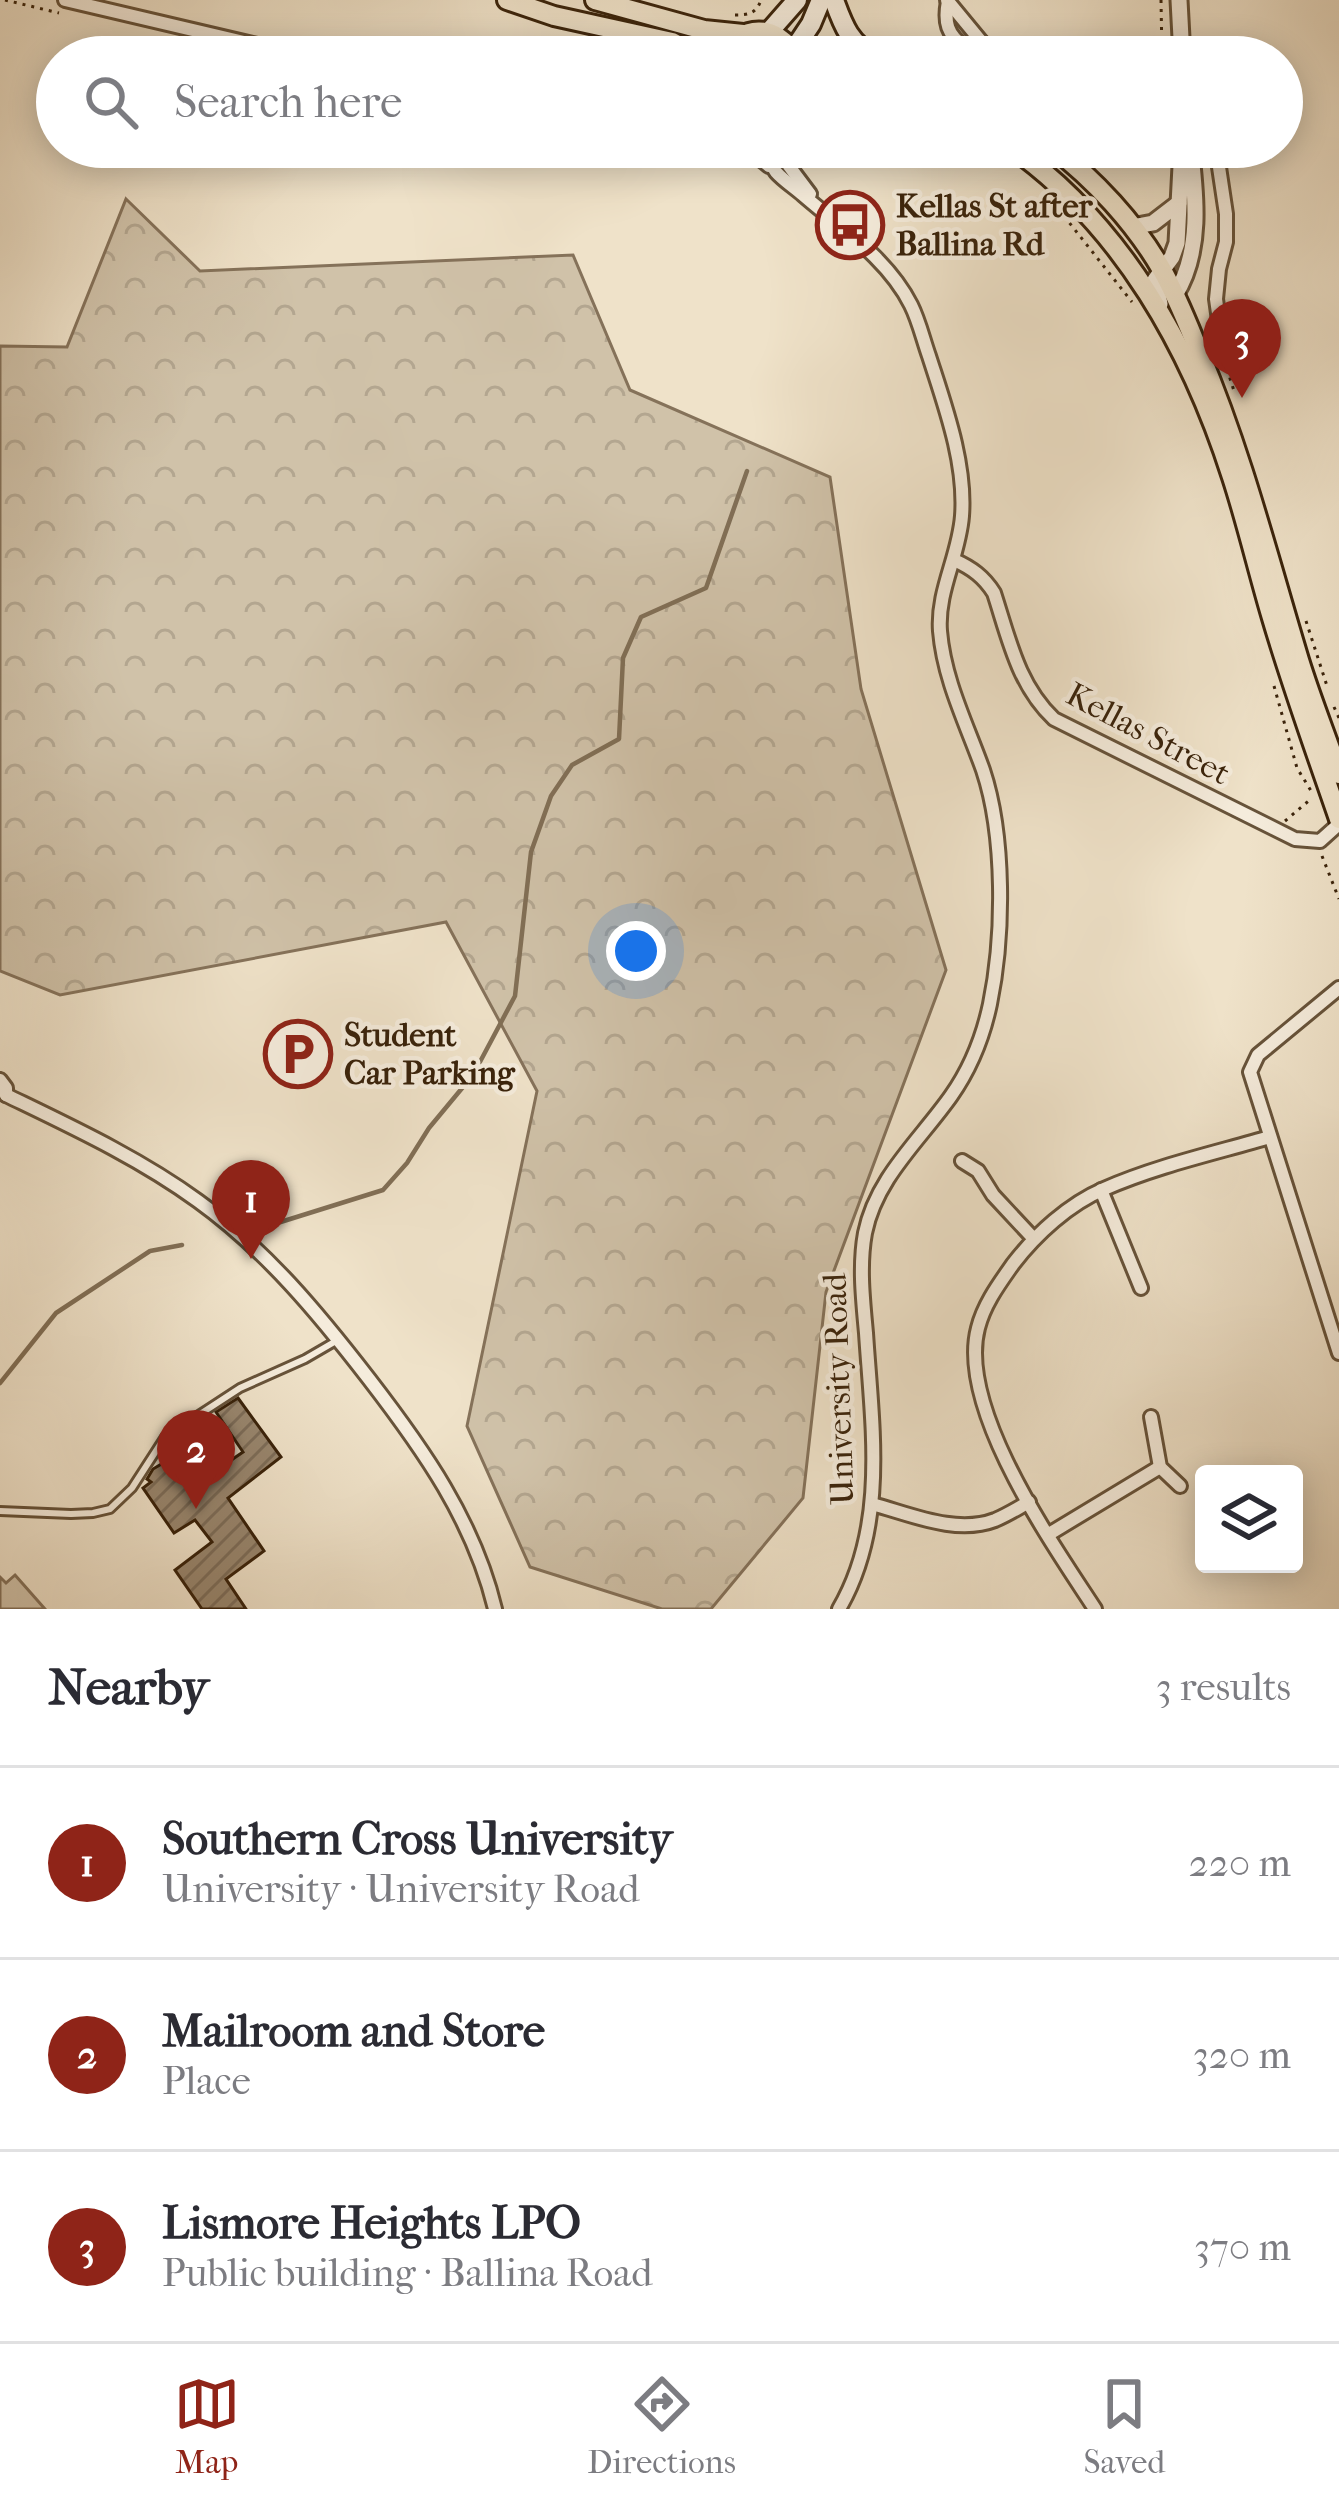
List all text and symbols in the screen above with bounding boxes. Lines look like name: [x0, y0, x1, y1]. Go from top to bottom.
search box: [36, 36, 1303, 168]
icon: search: [78, 69, 144, 135]
text: Search here: [174, 76, 402, 129]
place label: Kellas St after Ballina Rd: [896, 187, 1094, 264]
bus stop icon: Kellas St after Ballina Rd: [815, 190, 885, 260]
pin: 3: [1203, 299, 1281, 398]
street label: Kellas Street: [1060, 675, 1237, 793]
your location: [606, 921, 666, 981]
place label: Student Car Parking: [344, 1016, 516, 1093]
parking icon: Student Car Parking: [263, 1019, 333, 1089]
pin: 1: [212, 1160, 290, 1259]
street label: University Road: [815, 1271, 863, 1506]
pin: 2: [157, 1410, 235, 1509]
map controls: [1195, 1465, 1303, 1573]
button: layers: [1195, 1465, 1303, 1573]
text: Nearby: [48, 1657, 209, 1717]
text: 3 results: [1156, 1664, 1291, 1710]
text: Southern Cross University: [162, 1813, 672, 1866]
text: 1: [80, 1840, 94, 1886]
text: 220 m: [1189, 1840, 1291, 1886]
text: University · University Road: [162, 1866, 639, 1912]
text: Mailroom and Store: [162, 2005, 545, 2058]
text: 2: [77, 2032, 97, 2078]
text: 320 m: [1193, 2032, 1291, 2078]
text: Place: [162, 2058, 251, 2104]
text: Lismore Heights LPO: [162, 2197, 581, 2250]
text: 3: [79, 2224, 95, 2270]
text: 370 m: [1194, 2224, 1291, 2270]
text: Public building · Ballina Road: [162, 2250, 653, 2296]
tab: Map: [174, 2371, 240, 2482]
tab: Directions: [587, 2371, 736, 2482]
tab: Saved: [1083, 2371, 1165, 2482]

